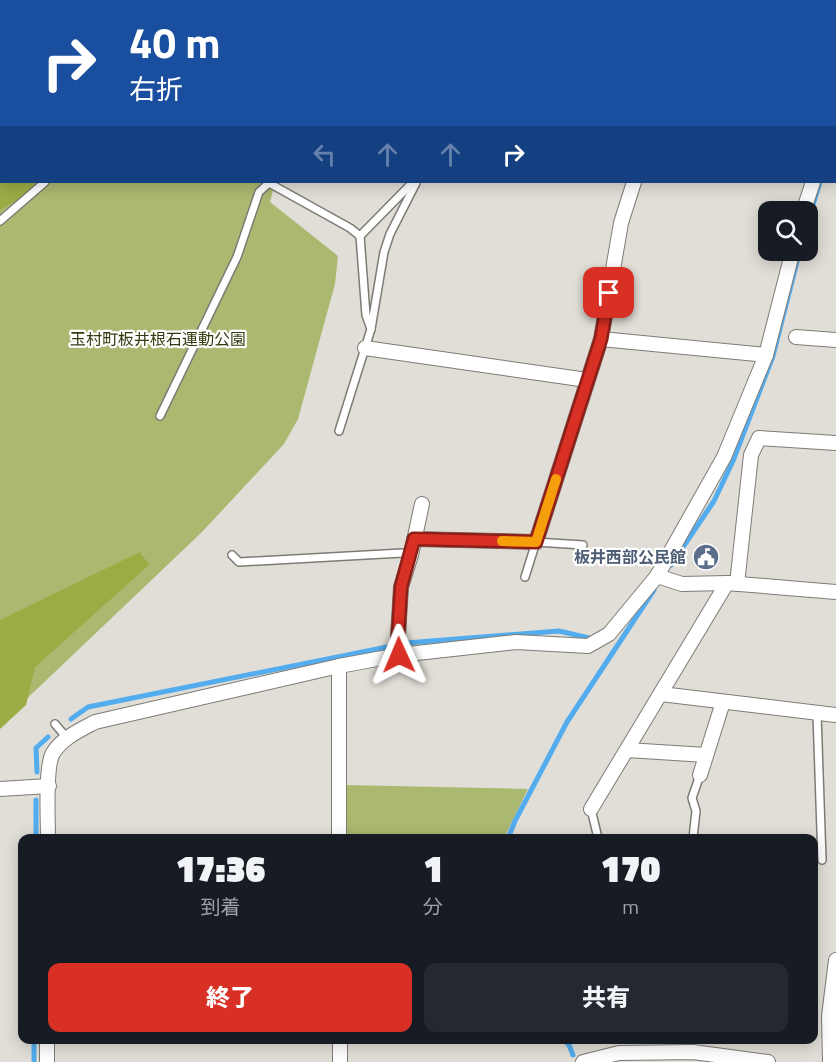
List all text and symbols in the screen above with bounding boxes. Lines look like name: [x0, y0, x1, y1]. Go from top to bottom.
text: 40 m: [129, 10, 221, 74]
icon: right: [30, 24, 108, 102]
text: 右折: [129, 68, 183, 109]
icon: left: [308, 138, 341, 171]
icon: ahead: [371, 138, 404, 171]
icon: ahead: [434, 138, 467, 171]
icon: right: [497, 138, 530, 171]
map controls: [758, 201, 818, 261]
button: search: [758, 201, 818, 261]
pin: [583, 267, 634, 318]
icon: arrive: [592, 276, 625, 309]
park label: 玉村町板井根石運動公園: [70, 327, 246, 351]
public building icon: 板井西部公民館: [691, 542, 721, 572]
place label: 板井西部公民館: [574, 545, 686, 569]
position arrow: [367, 623, 431, 687]
text: 17:36: [176, 841, 265, 896]
text: 1: [423, 841, 443, 896]
text: 170: [601, 841, 660, 896]
text: 到着: [201, 891, 241, 922]
text: 分: [423, 891, 443, 922]
text: m: [622, 891, 639, 922]
button: 終了: [48, 963, 412, 1032]
button: 共有: [424, 963, 788, 1032]

